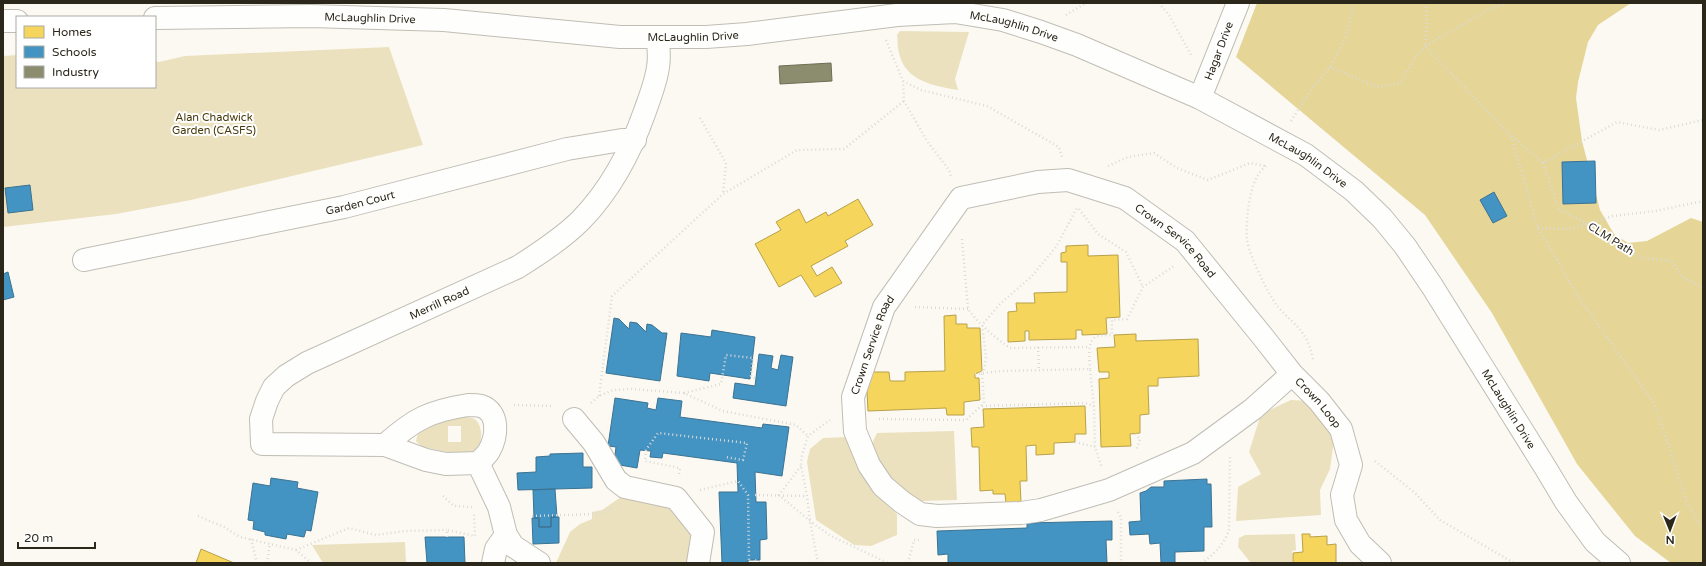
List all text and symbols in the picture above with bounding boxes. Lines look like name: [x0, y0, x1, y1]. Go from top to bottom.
street label: McLaughlin Drive: [969, 8, 1060, 44]
street label: McLaughlin Drive: [324, 10, 416, 26]
legend: [16, 16, 156, 88]
street label: Hagar Drive: [1202, 20, 1236, 82]
text: Homes: [52, 25, 92, 39]
street label: McLaughlin Drive: [647, 28, 739, 44]
text: Schools: [52, 45, 97, 59]
text: Industry: [52, 65, 99, 79]
park label: Alan Chadwick Garden (CASFS): [172, 111, 256, 137]
street label: McLaughlin Drive: [1266, 130, 1350, 190]
street label: Garden Court: [324, 188, 396, 217]
street label: Crown Service Road: [1133, 201, 1219, 280]
street label: CLM Path: [1586, 220, 1636, 258]
street label: Merrill Road: [408, 284, 471, 322]
street label: Crown Service Road: [848, 293, 897, 396]
street label: McLaughlin Drive: [1479, 367, 1538, 451]
street label: Crown Loop: [1293, 375, 1344, 431]
north arrow: [1650, 510, 1690, 550]
scale bar: [18, 524, 95, 550]
text: 20 m: [24, 531, 53, 545]
text: N: [1666, 533, 1675, 546]

